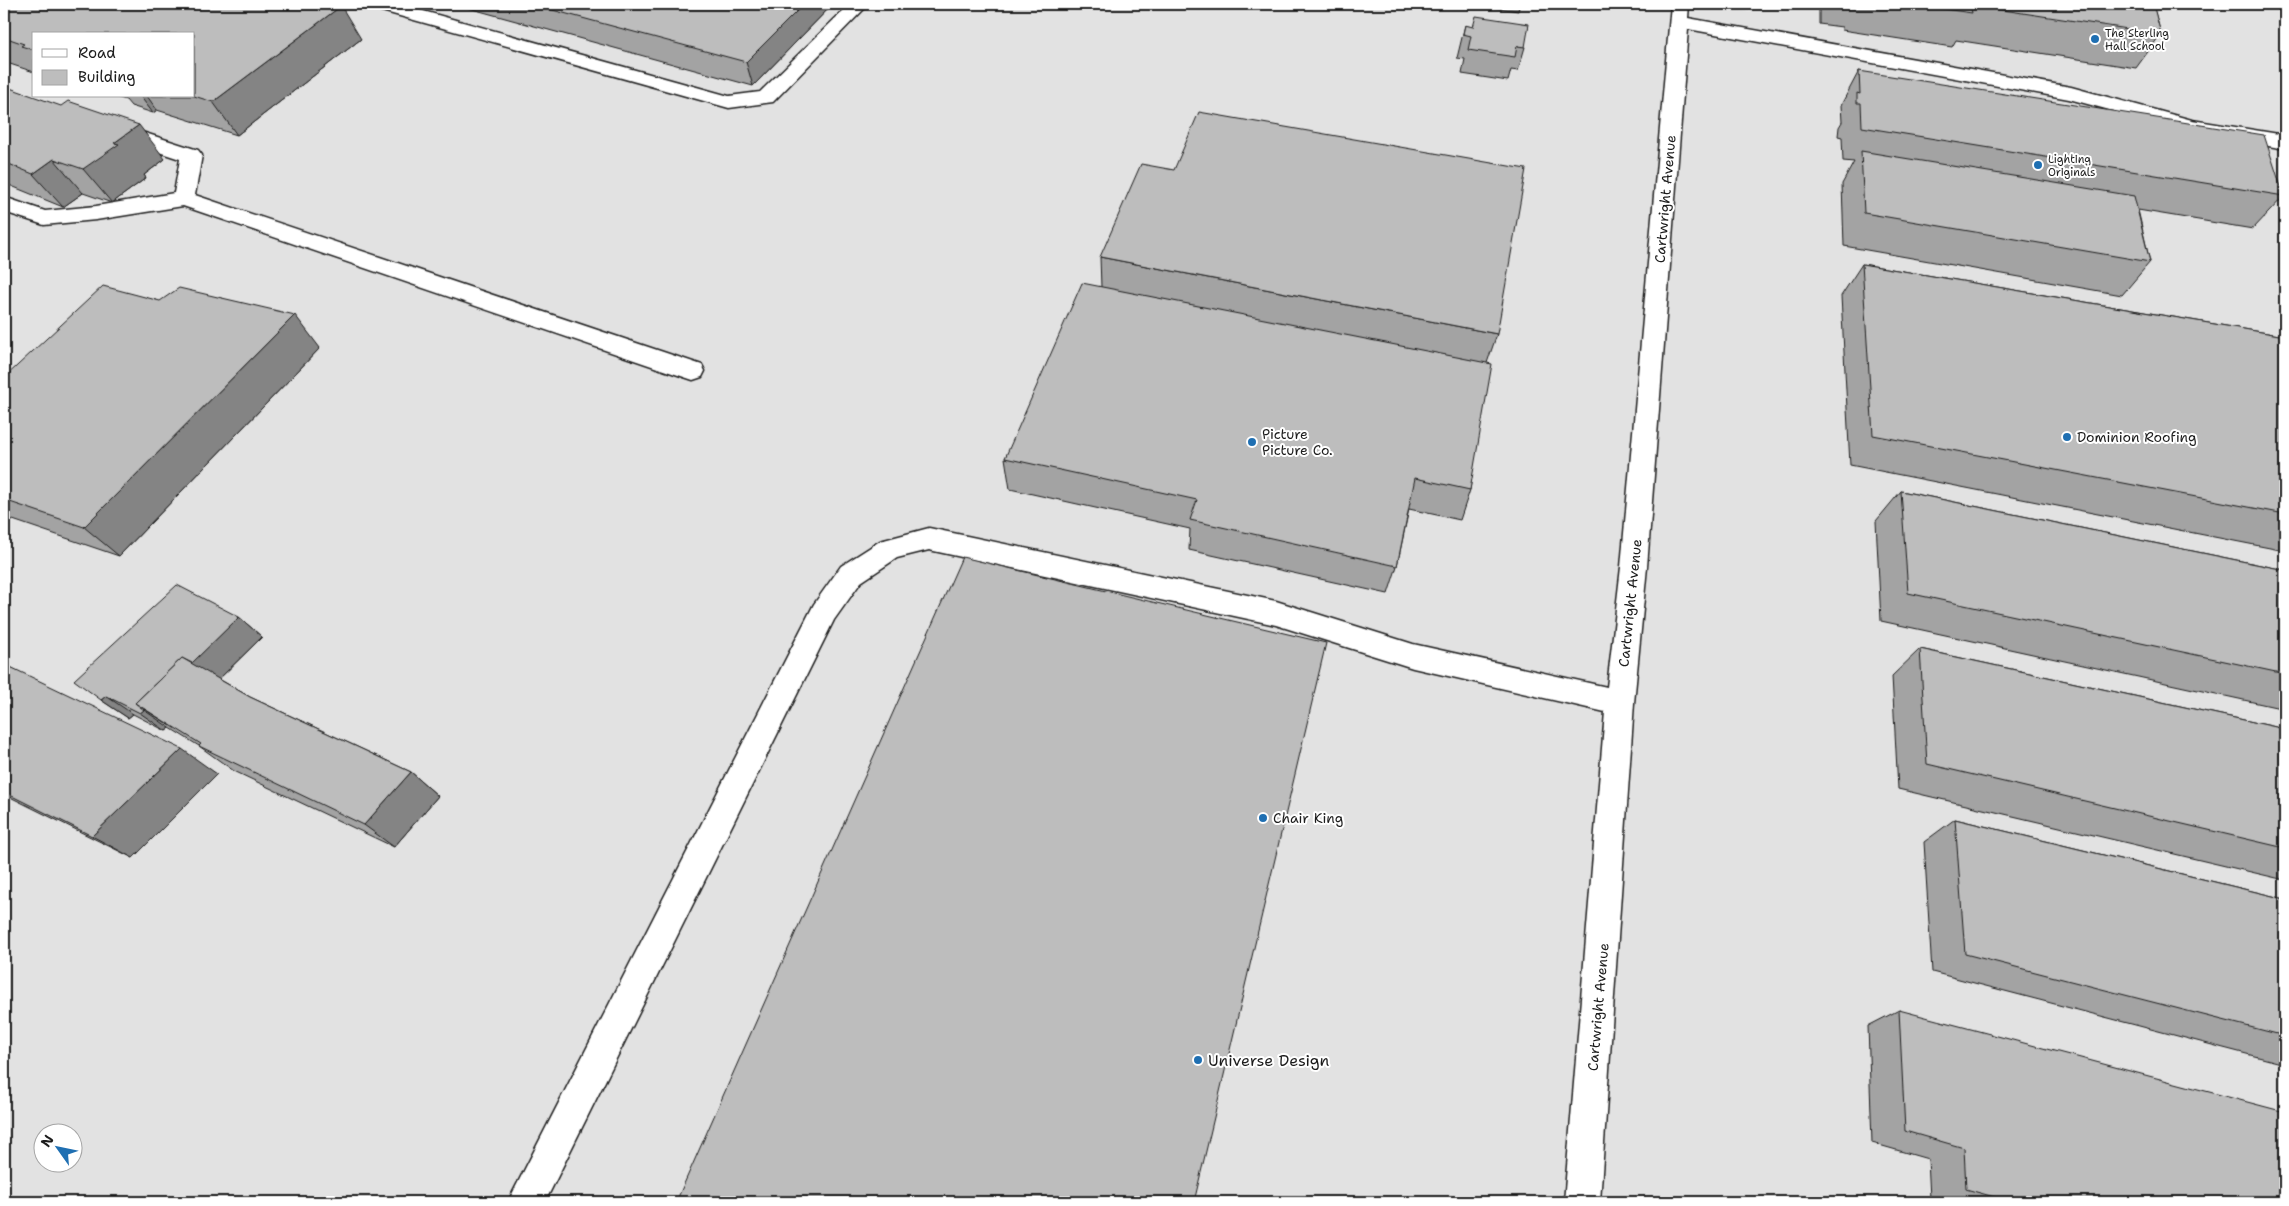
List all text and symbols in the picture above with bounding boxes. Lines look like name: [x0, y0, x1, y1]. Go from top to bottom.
place label: The Sterling Hall School: [2105, 26, 2169, 54]
legend: [32, 32, 195, 98]
marker: The Sterling Hall School: [2089, 33, 2101, 45]
text: Road: [78, 43, 116, 63]
text: Building: [78, 67, 135, 87]
street label: Cartwright Avenue: [1650, 134, 1680, 264]
place label: Lighting Originals: [2048, 152, 2096, 180]
marker: Lighting Originals: [2032, 159, 2044, 171]
place label: Picture Picture Co.: [1262, 425, 1333, 459]
place label: Dominion Roofing: [2077, 428, 2197, 446]
marker: Dominion Roofing: [2061, 431, 2073, 443]
marker: Picture Picture Co.: [1246, 436, 1258, 448]
street label: Cartwright Avenue: [1614, 538, 1646, 668]
place label: Chair King: [1273, 809, 1343, 827]
marker: Chair King: [1257, 812, 1269, 824]
street label: Cartwright Avenue: [1583, 942, 1613, 1072]
place label: Universe Design: [1208, 1050, 1330, 1071]
marker: Universe Design: [1192, 1054, 1204, 1066]
north arrow: [32, 1124, 82, 1174]
text: N: [37, 1131, 58, 1150]

